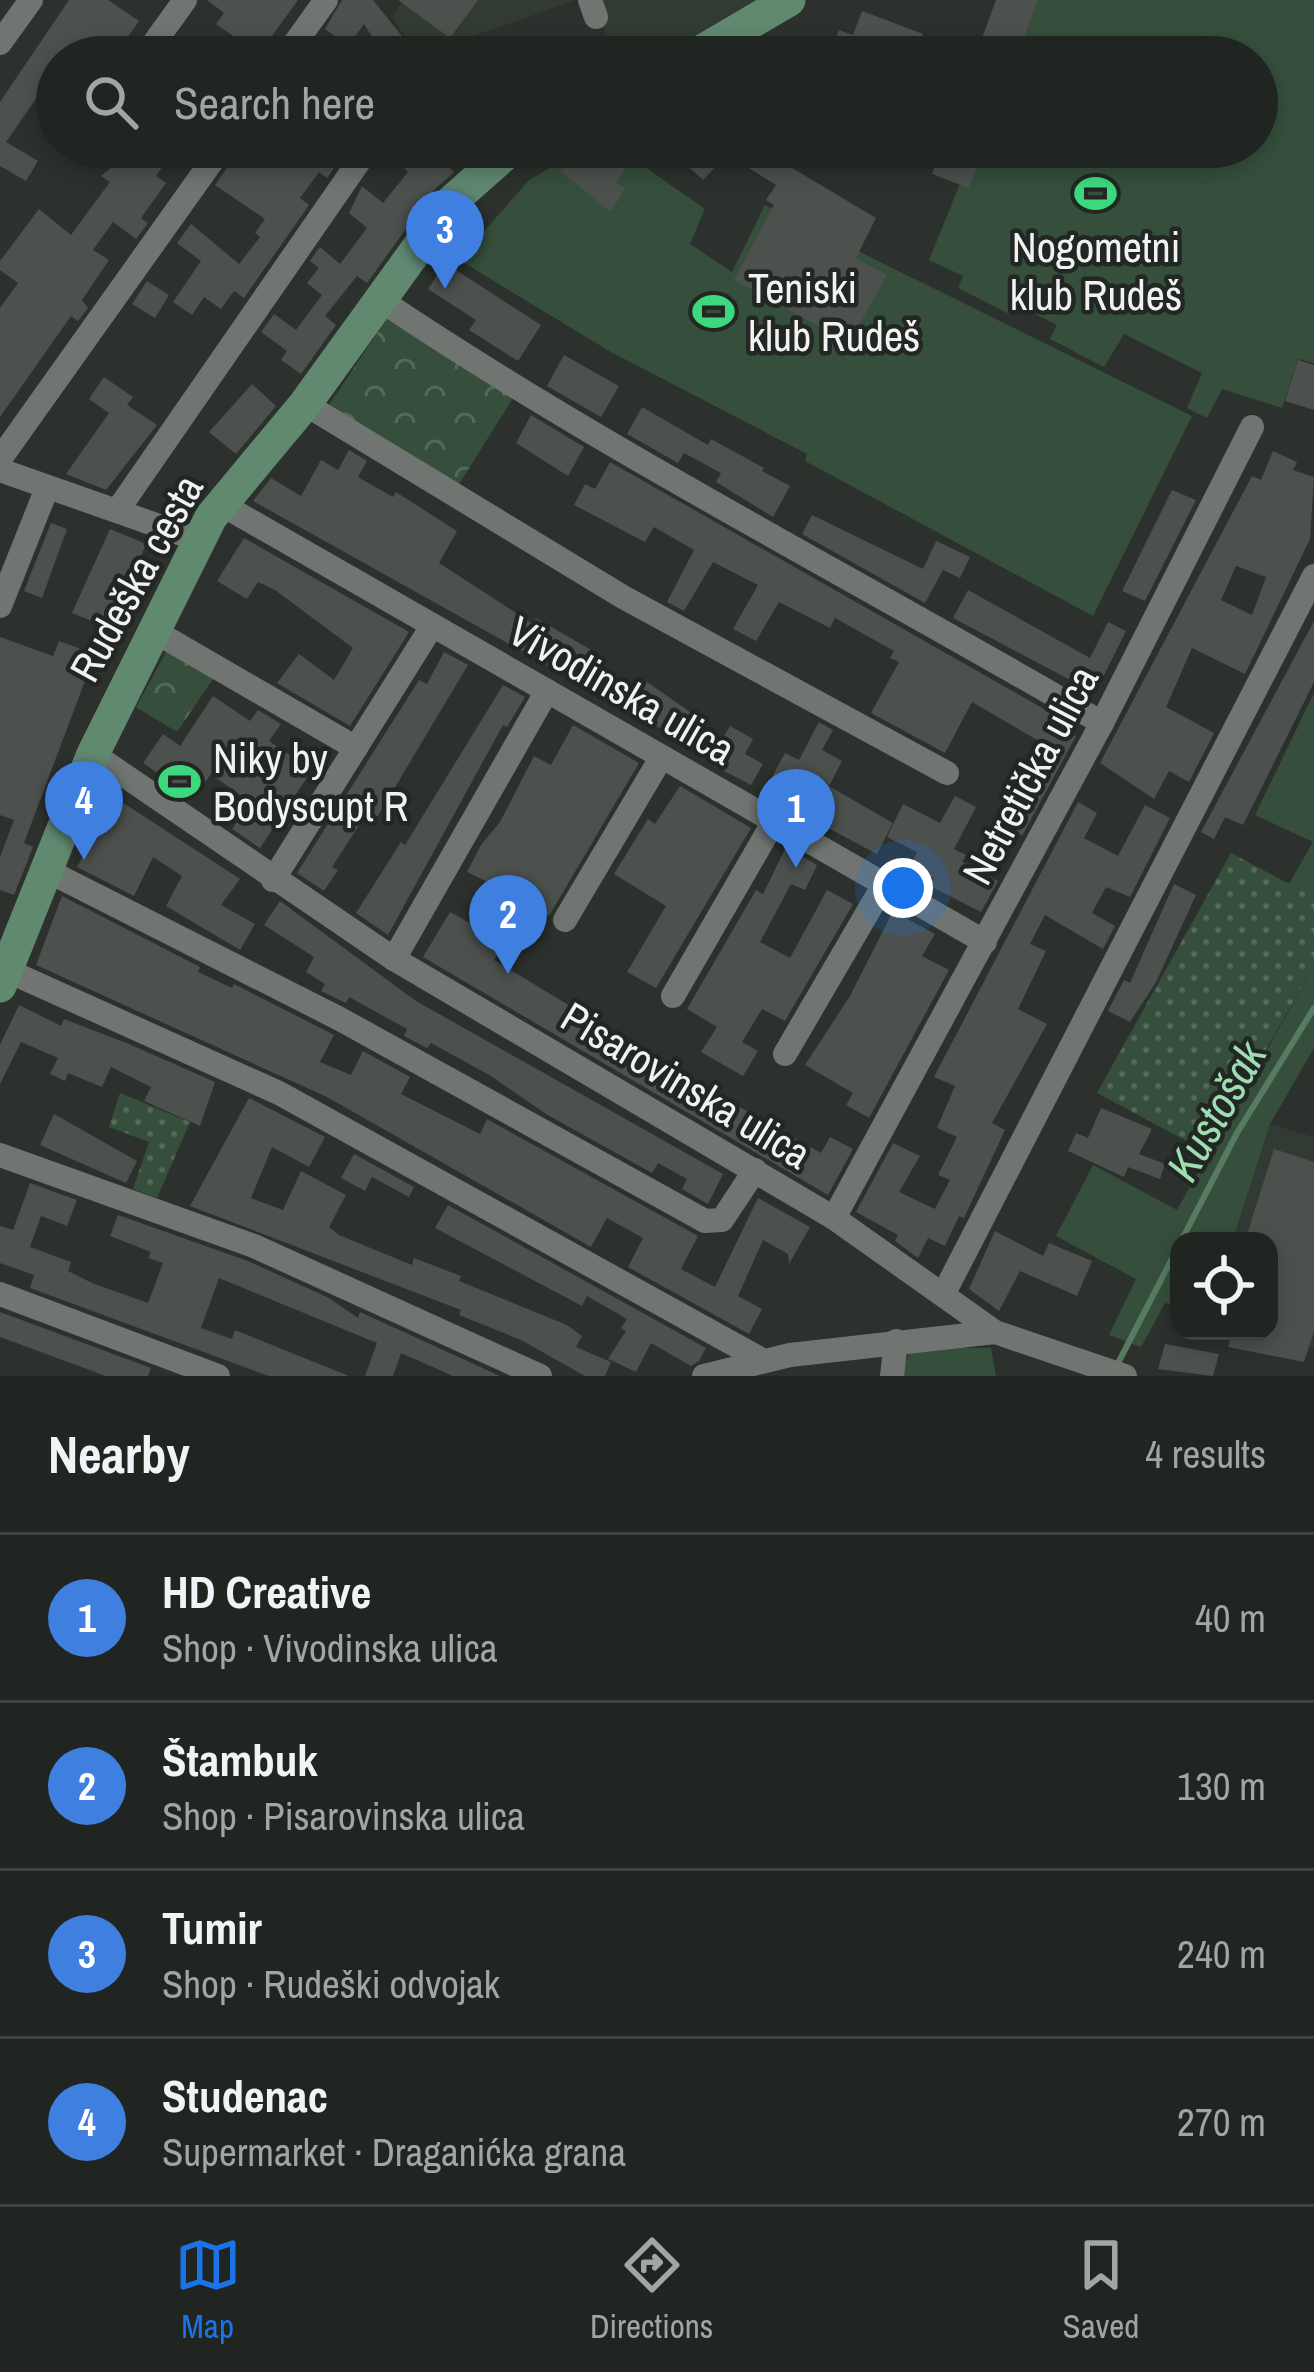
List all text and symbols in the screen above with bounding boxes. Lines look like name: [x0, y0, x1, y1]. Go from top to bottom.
search box: [36, 36, 1278, 168]
icon: search: [78, 69, 144, 135]
text: Search here: [174, 72, 375, 133]
sports icon: Nogometni klub Rudeš: [1073, 170, 1119, 216]
pin: 3: [406, 190, 484, 289]
place label: Nogometni klub Rudeš: [1010, 219, 1182, 323]
place label: Teniski klub Rudeš: [748, 260, 920, 364]
sports icon: Teniski klub Rudeš: [691, 289, 737, 335]
street label: Rudeška cesta: [56, 465, 216, 691]
street label: Vivodinska ulica: [499, 603, 745, 777]
street label: Netretička ulica: [949, 656, 1111, 894]
place label: Niky by Bodyscupt R: [213, 730, 408, 834]
sports icon: Niky by Bodyscupt R: [156, 759, 202, 805]
pin: 4: [45, 761, 123, 860]
pin: 1: [757, 769, 835, 868]
your location: [873, 858, 933, 918]
pin: 2: [469, 875, 547, 974]
street label: Pisarovinska ulica: [551, 989, 821, 1181]
water label: Kustošak: [1151, 1028, 1281, 1192]
map controls: [1170, 1232, 1278, 1340]
button: locate: [1170, 1232, 1278, 1340]
text: Nearby: [48, 1420, 190, 1489]
text: 4 results: [1145, 1428, 1266, 1480]
text: HD Creative: [162, 1561, 371, 1622]
text: 1: [78, 1592, 96, 1644]
text: 40 m: [1195, 1592, 1266, 1644]
text: Shop · Vivodinska ulica: [162, 1622, 497, 1674]
text: Štambuk: [162, 1729, 318, 1790]
text: 2: [78, 1760, 96, 1812]
text: 130 m: [1177, 1760, 1266, 1812]
text: Shop · Pisarovinska ulica: [162, 1790, 525, 1842]
text: Tumir: [162, 1897, 262, 1958]
text: 3: [78, 1928, 96, 1980]
text: 240 m: [1177, 1928, 1266, 1980]
text: Shop · Rudeški odvojak: [162, 1958, 500, 2010]
text: Studenac: [162, 2065, 328, 2126]
text: 4: [78, 2096, 96, 2148]
text: 270 m: [1177, 2096, 1266, 2148]
text: Supermarket · Draganićka grana: [162, 2126, 626, 2178]
tab: Map: [175, 2232, 241, 2348]
tab: Directions: [590, 2232, 713, 2348]
tab: Saved: [1063, 2232, 1139, 2348]

